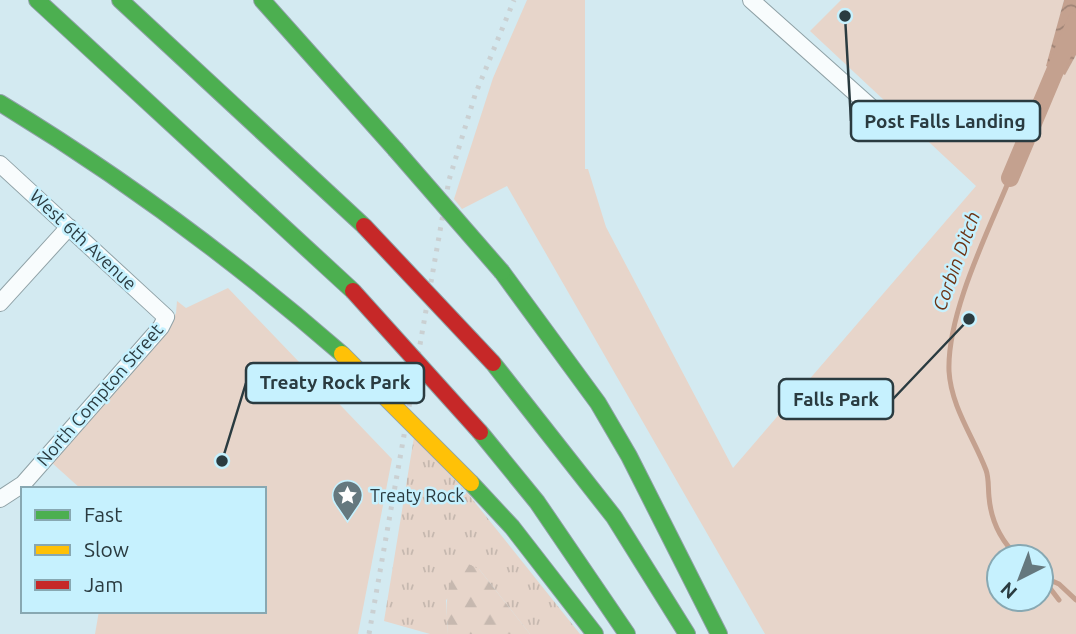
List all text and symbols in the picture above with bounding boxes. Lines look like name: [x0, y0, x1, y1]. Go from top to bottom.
callout: Post Falls Landing: [851, 101, 1040, 141]
text: Post Falls Landing: [864, 110, 1026, 132]
street label: West 6th Avenue: [27, 185, 141, 294]
water label: Corbin Ditch: [928, 208, 984, 314]
street label: North Compton Street: [32, 319, 166, 469]
callout: Treaty Rock Park: [246, 363, 424, 403]
text: Treaty Rock Park: [260, 371, 411, 393]
callout: Falls Park: [779, 379, 893, 419]
text: Falls Park: [793, 388, 879, 410]
place icon: Treaty Rock: [330, 479, 364, 523]
place label: Treaty Rock: [370, 485, 464, 505]
legend: [21, 487, 266, 613]
text: Fast: [84, 502, 122, 526]
text: Slow: [84, 537, 129, 561]
north arrow: [985, 543, 1055, 613]
text: Jam: [84, 572, 123, 596]
text: N: [996, 578, 1021, 604]

